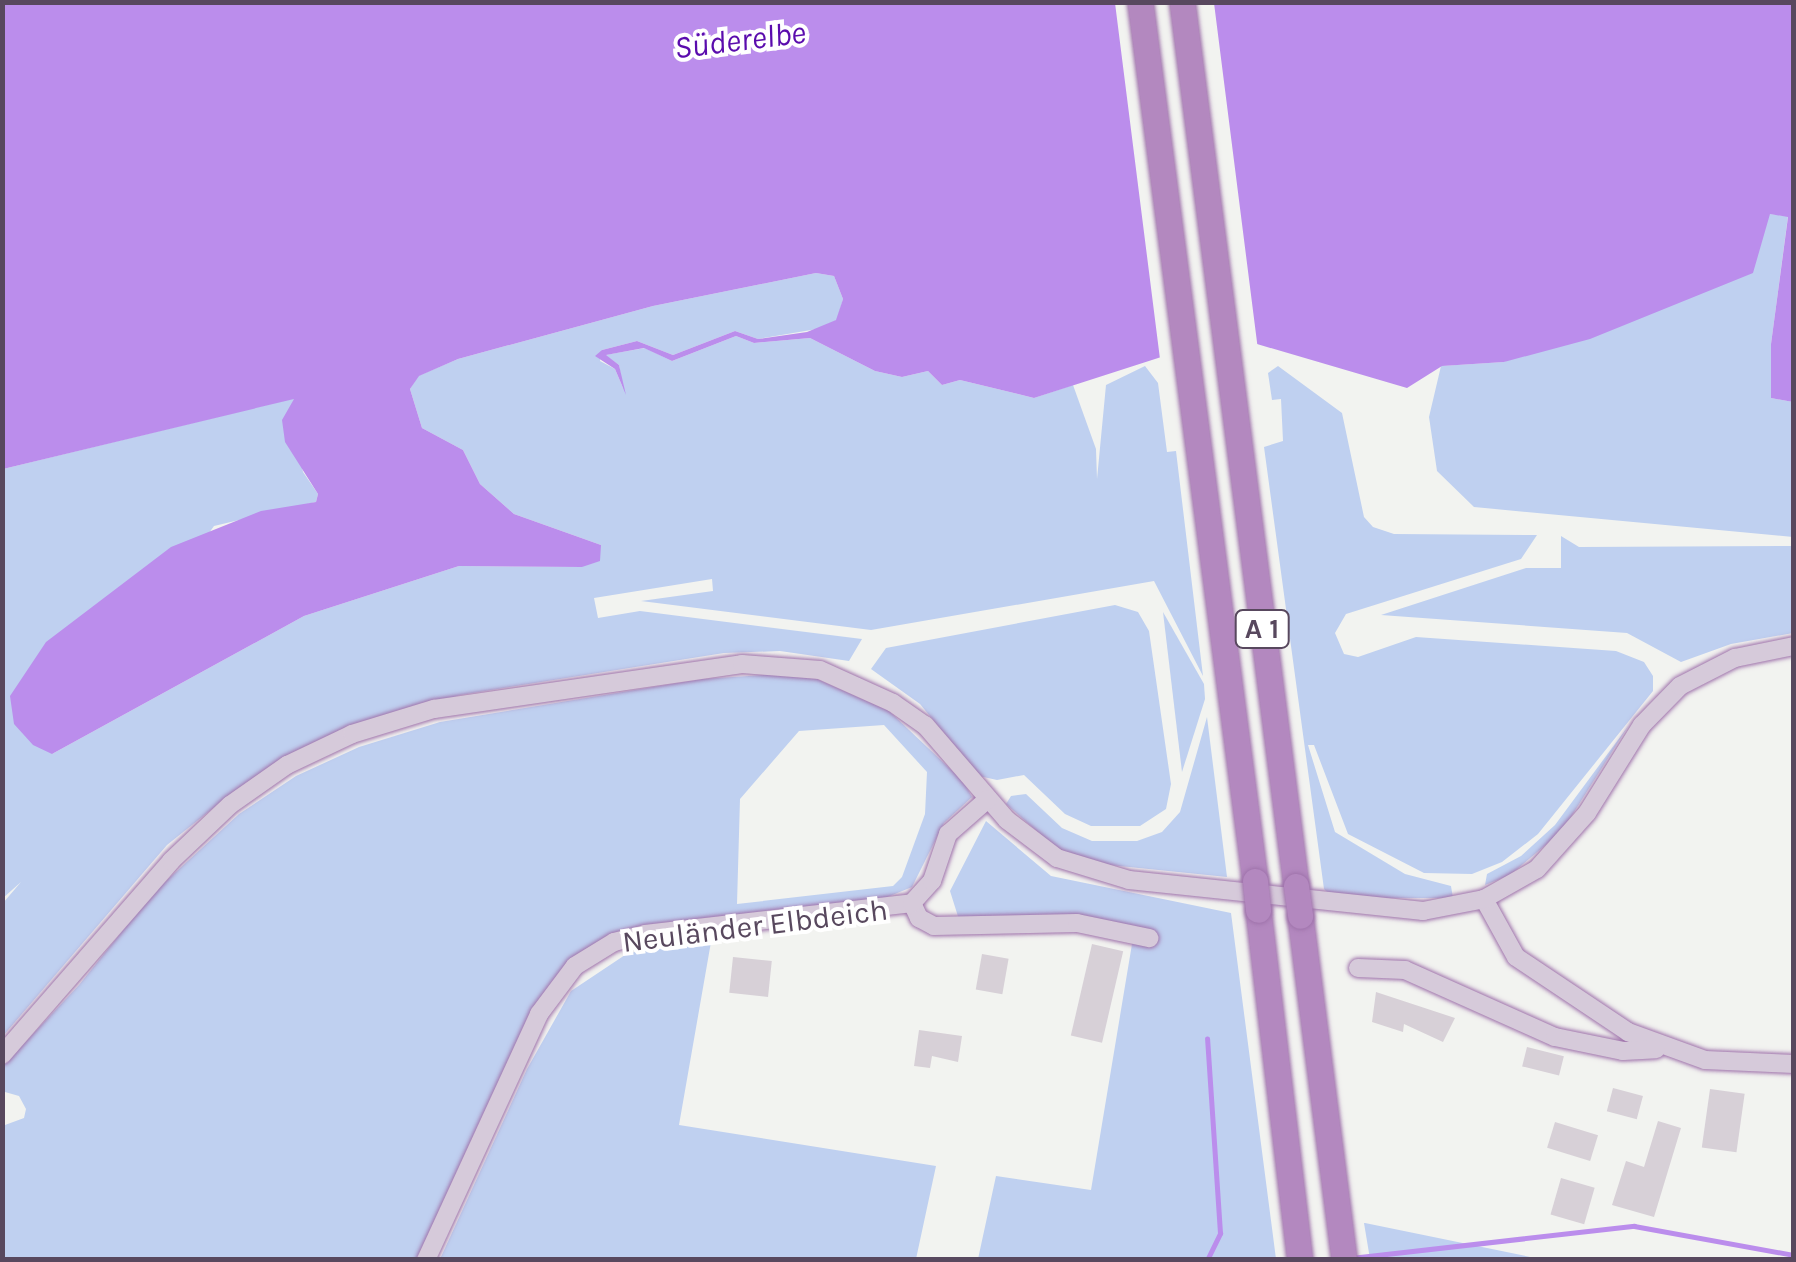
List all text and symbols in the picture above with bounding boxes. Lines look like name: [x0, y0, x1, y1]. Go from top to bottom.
water label: Süderelbe: [672, 14, 808, 68]
road number: A 1: [1234, 606, 1290, 652]
street label: Neuländer Elbdeich: [620, 892, 890, 960]

